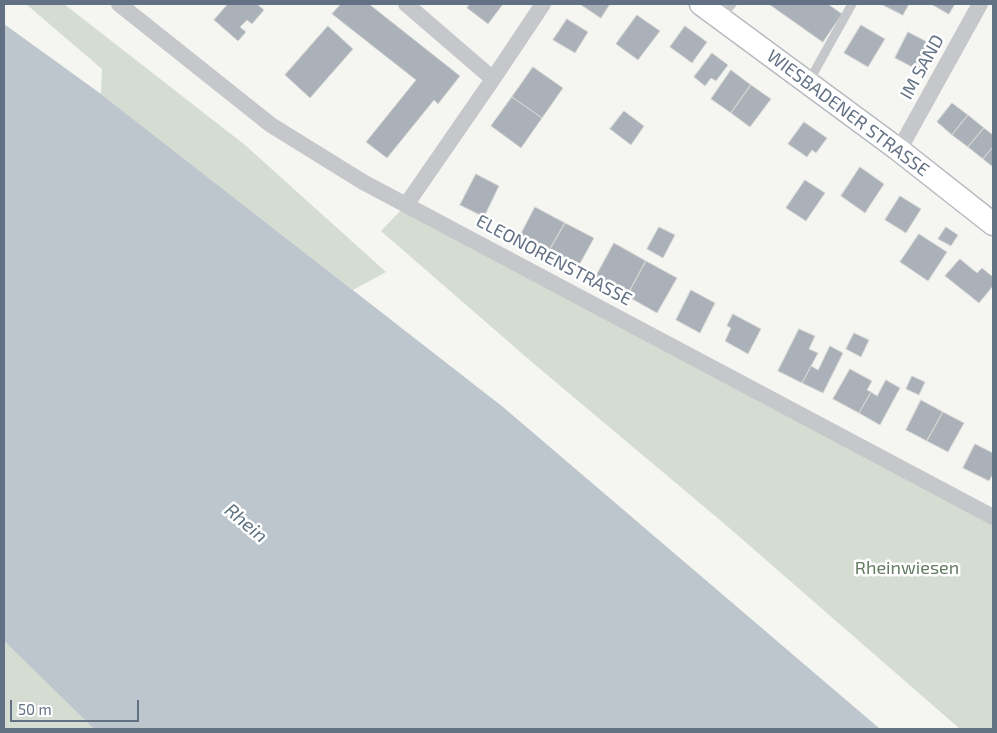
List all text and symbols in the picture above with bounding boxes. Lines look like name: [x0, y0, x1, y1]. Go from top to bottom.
street label: IM SAND: [895, 31, 949, 103]
street label: WIESBADENER STRASSE: [763, 45, 933, 181]
street label: ELEONORENSTRASSE: [473, 210, 635, 310]
water label: Rhein: [220, 499, 272, 547]
park label: Rheinwiesen: [855, 557, 959, 579]
scale bar: [12, 690, 141, 722]
text: 50 m: [18, 700, 52, 718]

